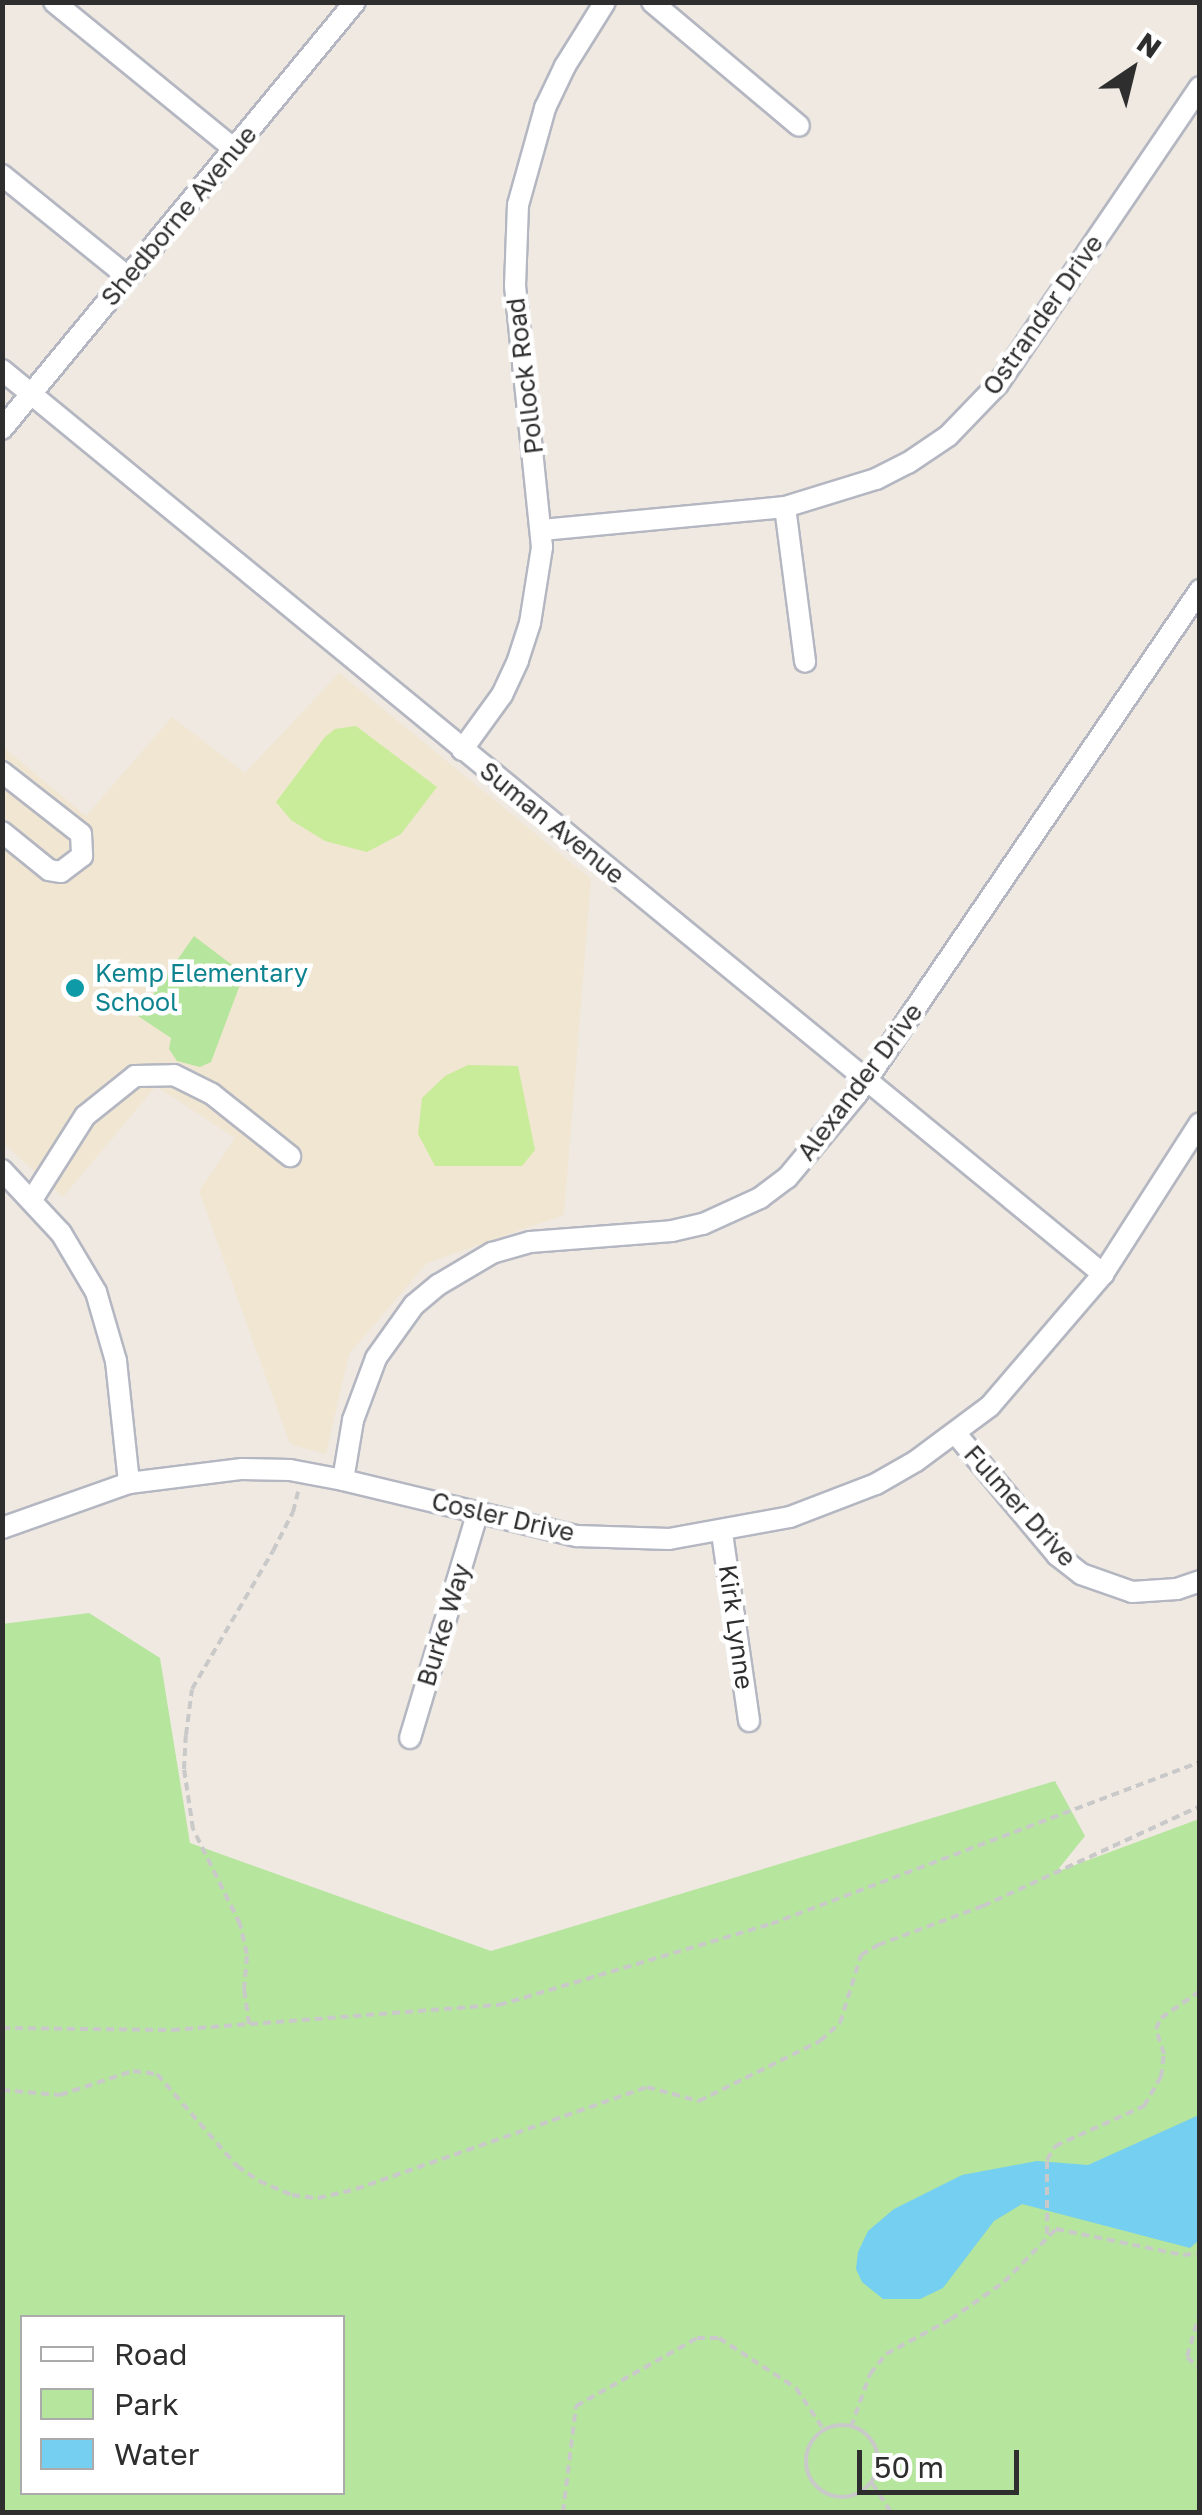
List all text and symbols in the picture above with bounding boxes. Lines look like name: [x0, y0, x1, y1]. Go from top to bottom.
north arrow: [1082, 20, 1182, 120]
text: N: [1131, 25, 1168, 65]
street label: Shedborne Avenue: [95, 120, 263, 312]
street label: Ostrander Drive: [977, 229, 1109, 401]
street label: Pollock Road: [501, 296, 549, 456]
street label: Suman Avenue: [474, 756, 630, 890]
place label: Kemp Elementary School: [95, 959, 308, 1018]
marker: Kemp Elementary School: [64, 977, 86, 999]
street label: Alexander Drive: [791, 998, 929, 1166]
street label: Fulmer Drive: [958, 1439, 1082, 1573]
street label: Cosler Drive: [429, 1486, 577, 1548]
street label: Burke Way: [411, 1560, 477, 1690]
street label: Kirk Lynne: [712, 1563, 760, 1691]
legend: [20, 2315, 345, 2495]
text: Road: [114, 2336, 188, 2372]
text: Park: [114, 2386, 179, 2422]
scale bar: [862, 2430, 1024, 2492]
text: Water: [114, 2436, 199, 2472]
text: 50 m: [874, 2449, 944, 2485]

